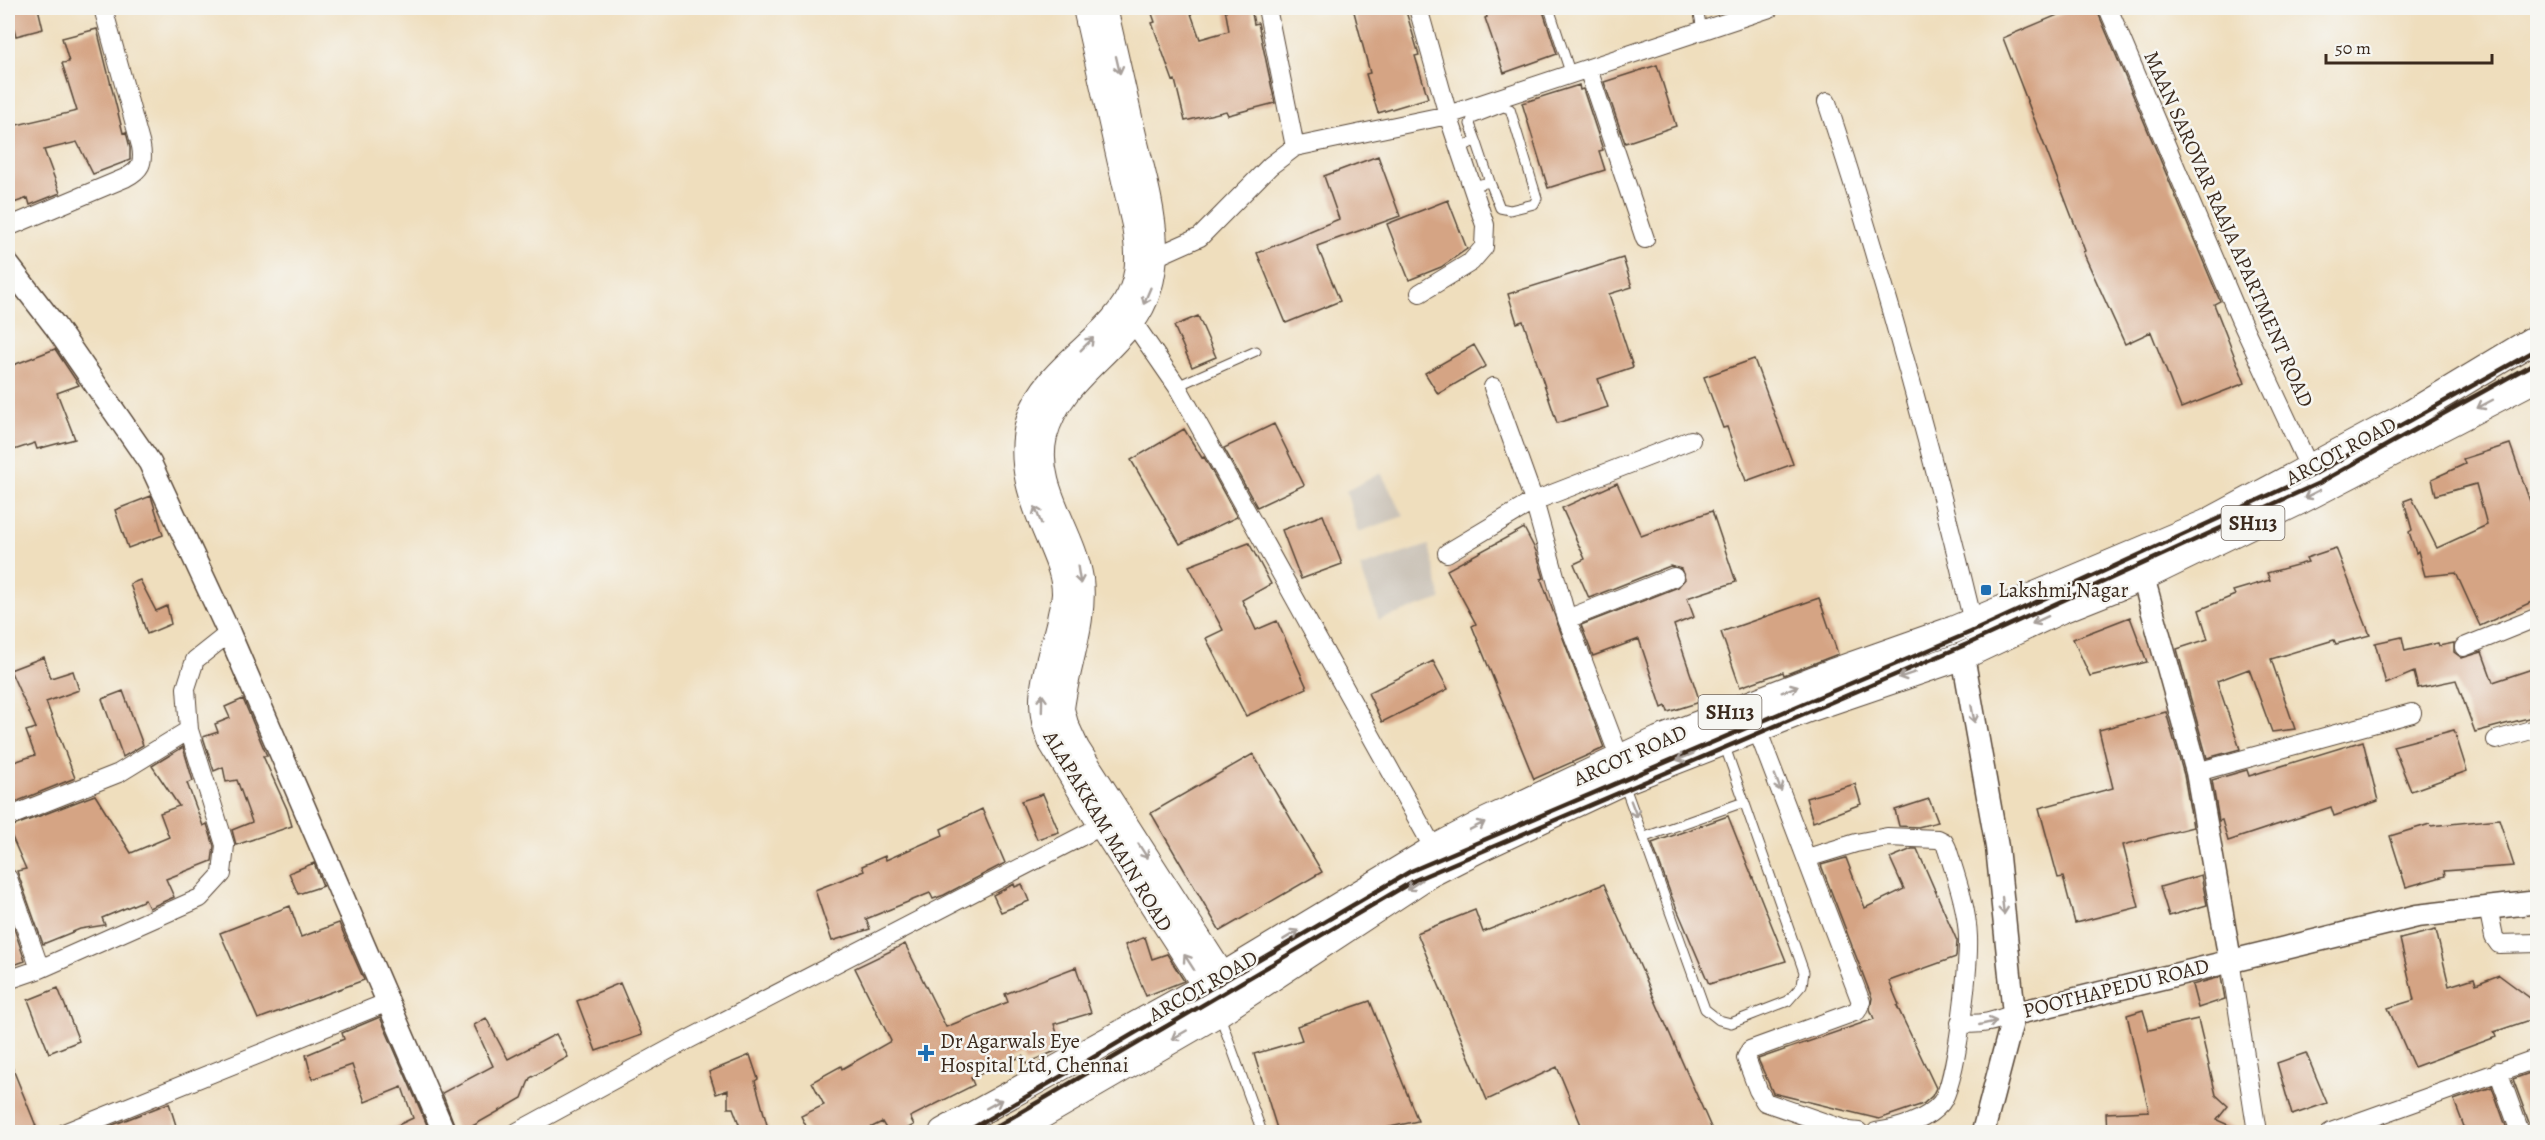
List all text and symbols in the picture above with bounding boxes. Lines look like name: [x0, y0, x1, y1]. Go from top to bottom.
scale bar: [2326, 27, 2492, 65]
text: 50 m: [2335, 36, 2371, 60]
street label: MAAN SAROVAR RAAJA APARTMENT ROAD: [2137, 46, 2321, 412]
one-way arrow: [1112, 55, 1124, 74]
one-way arrow: [1141, 287, 1152, 305]
one-way arrow: [1079, 336, 1094, 351]
one-way arrow: [2477, 399, 2495, 410]
street label: ARCOT ROAD: [2280, 410, 2401, 492]
one-way arrow: [2304, 489, 2322, 500]
road number: SH113: [2222, 506, 2284, 540]
one-way arrow: [1032, 507, 1043, 525]
one-way arrow: [1074, 565, 1085, 584]
place label: Lakshmi Nagar: [1998, 576, 2129, 604]
marker: Lakshmi Nagar: [1979, 583, 1993, 597]
one-way arrow: [2032, 614, 2050, 626]
one-way arrow: [1898, 670, 1917, 681]
one-way arrow: [1780, 682, 1799, 693]
one-way arrow: [1036, 694, 1047, 714]
road number: SH113: [1698, 695, 1762, 729]
one-way arrow: [1968, 703, 1979, 723]
street label: ARCOT ROAD: [1568, 717, 1691, 793]
street label: ALAPAKKAM MAIN ROAD: [1036, 724, 1179, 937]
one-way arrow: [1676, 752, 1695, 763]
one-way arrow: [1773, 774, 1784, 792]
one-way arrow: [1630, 800, 1641, 818]
one-way arrow: [1468, 820, 1486, 831]
one-way arrow: [1137, 842, 1149, 858]
one-way arrow: [1406, 879, 1423, 891]
one-way arrow: [1998, 896, 2009, 916]
one-way arrow: [1282, 928, 1299, 940]
street label: ARCOT ROAD: [1142, 943, 1263, 1029]
street label: POOTHAPEDU ROAD: [2020, 951, 2212, 1025]
one-way arrow: [1182, 953, 1195, 970]
one-way arrow: [1978, 1016, 1997, 1028]
place label: Dr Agarwals Eye Hospital Ltd, Chennai: [940, 1027, 1129, 1079]
one-way arrow: [1171, 1029, 1188, 1041]
marker: Dr Agarwals Eye Hospital Ltd, Chennai: [917, 1044, 935, 1062]
one-way arrow: [985, 1098, 1002, 1110]

